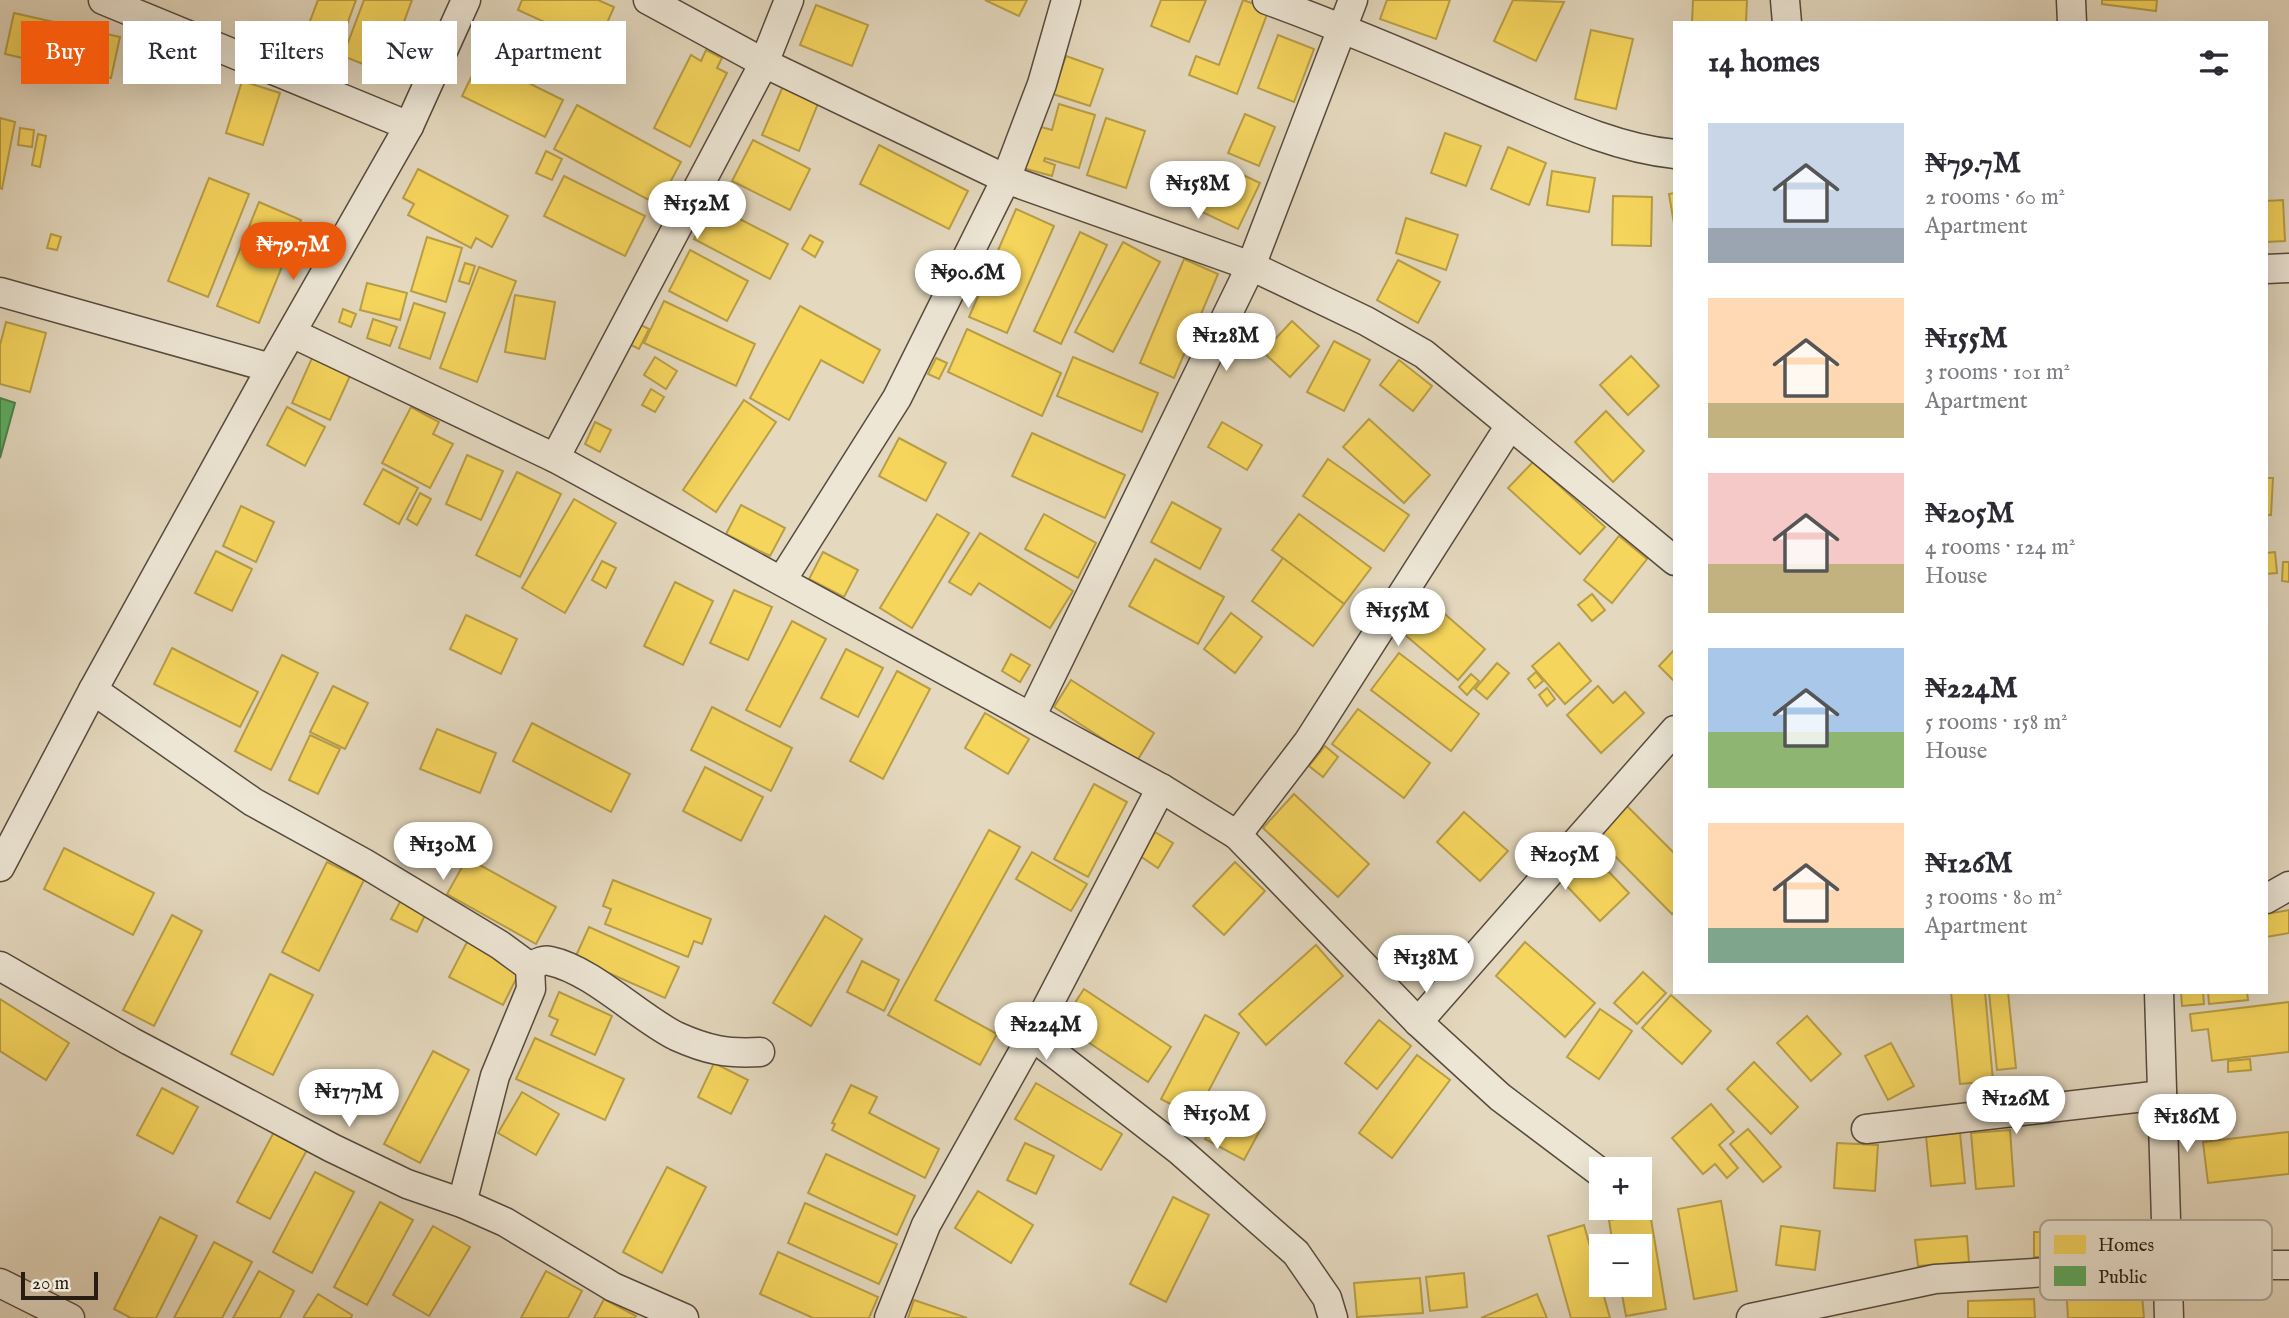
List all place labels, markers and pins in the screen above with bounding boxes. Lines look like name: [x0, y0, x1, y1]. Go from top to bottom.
pin: ₦158M: [1149, 162, 1247, 221]
pin: ₦152M: [648, 182, 746, 241]
pin: ₦79.7M: [236, 222, 350, 282]
pin: ₦90.6M: [911, 250, 1025, 310]
pin: ₦128M: [1177, 314, 1275, 373]
pin: ₦155M: [1349, 588, 1447, 648]
pin: ₦130M: [394, 822, 492, 882]
pin: ₦205M: [1516, 832, 1614, 892]
pin: ₦138M: [1377, 936, 1475, 995]
pin: ₦224M: [997, 1002, 1095, 1062]
pin: ₦177M: [300, 1070, 398, 1129]
pin: ₦126M: [1967, 1076, 2065, 1136]
pin: ₦150M: [1168, 1092, 1266, 1151]
pin: ₦186M: [2138, 1094, 2236, 1154]

